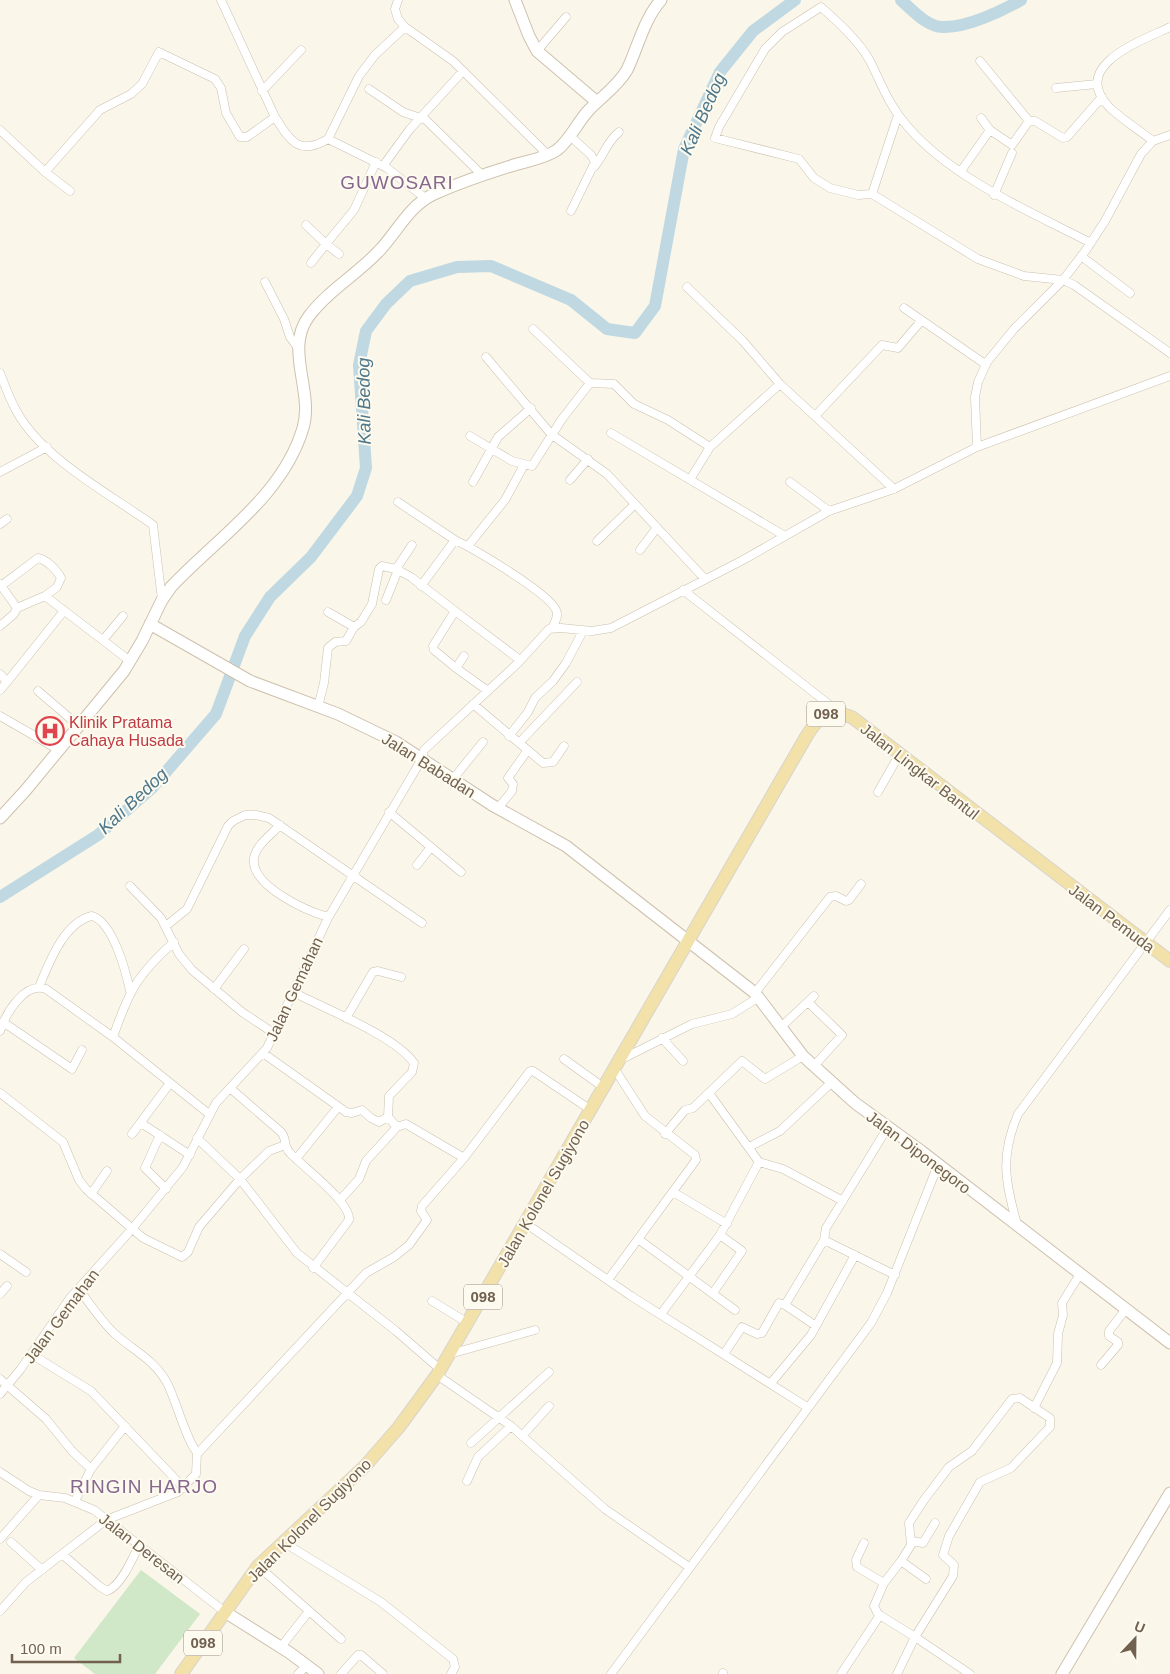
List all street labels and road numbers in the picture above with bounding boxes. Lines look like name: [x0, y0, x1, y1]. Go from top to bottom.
road number: 098: [807, 702, 845, 726]
street label: Jalan Lingkar Bantul: [857, 720, 982, 823]
street label: Jalan Babadan: [379, 730, 479, 801]
street label: Jalan Pemuda: [1066, 881, 1158, 956]
street label: Jalan Gemahan: [263, 934, 326, 1044]
street label: Jalan Diponegoro: [864, 1108, 974, 1197]
street label: Jalan Kolonel Sugiyono: [494, 1116, 593, 1270]
street label: Jalan Gemahan: [21, 1266, 102, 1367]
road number: 098: [464, 1284, 502, 1310]
street label: Jalan Kolonel Sugiyono: [244, 1455, 375, 1585]
street label: Jalan Deresan: [96, 1510, 188, 1587]
road number: 098: [184, 1630, 222, 1656]

